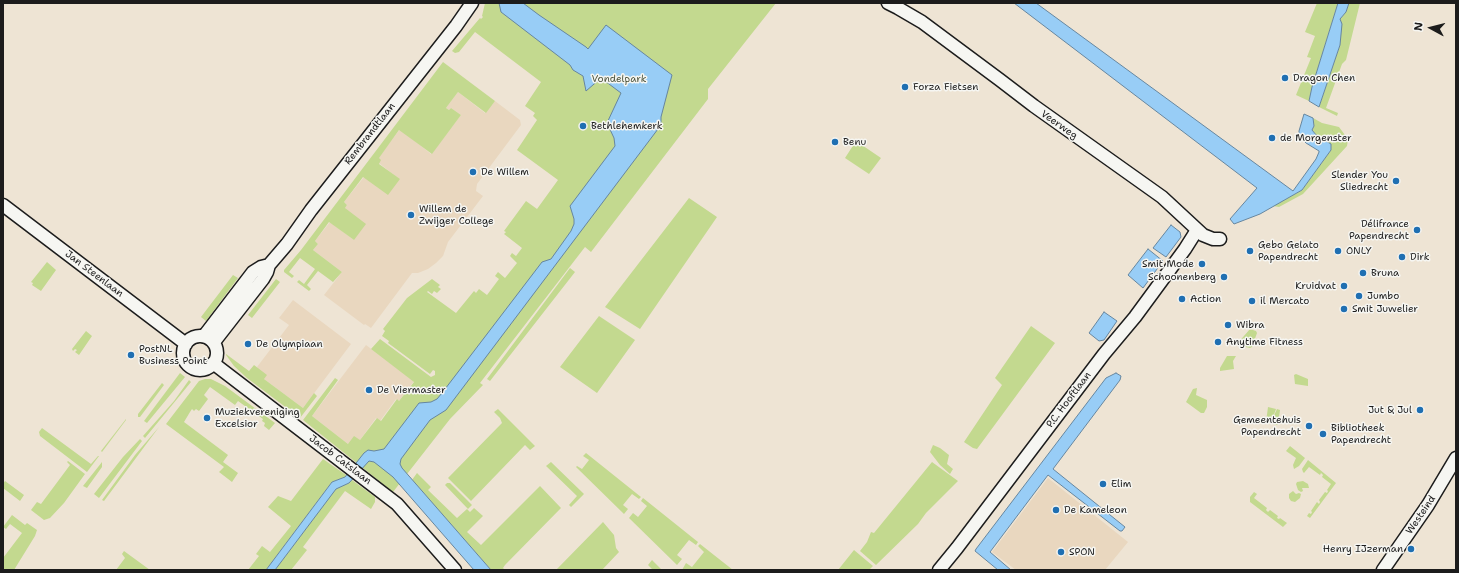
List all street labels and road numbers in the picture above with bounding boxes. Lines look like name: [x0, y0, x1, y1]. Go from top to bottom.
street label: Rembrandtlaan: [342, 101, 398, 167]
street label: Veerweg: [1038, 108, 1080, 142]
street label: Jan Steenlaan: [62, 248, 126, 300]
street label: P.C. Hooftlaan: [1044, 370, 1094, 430]
street label: Jacob Catslaan: [306, 433, 374, 487]
street label: Westeind: [1404, 493, 1438, 537]

